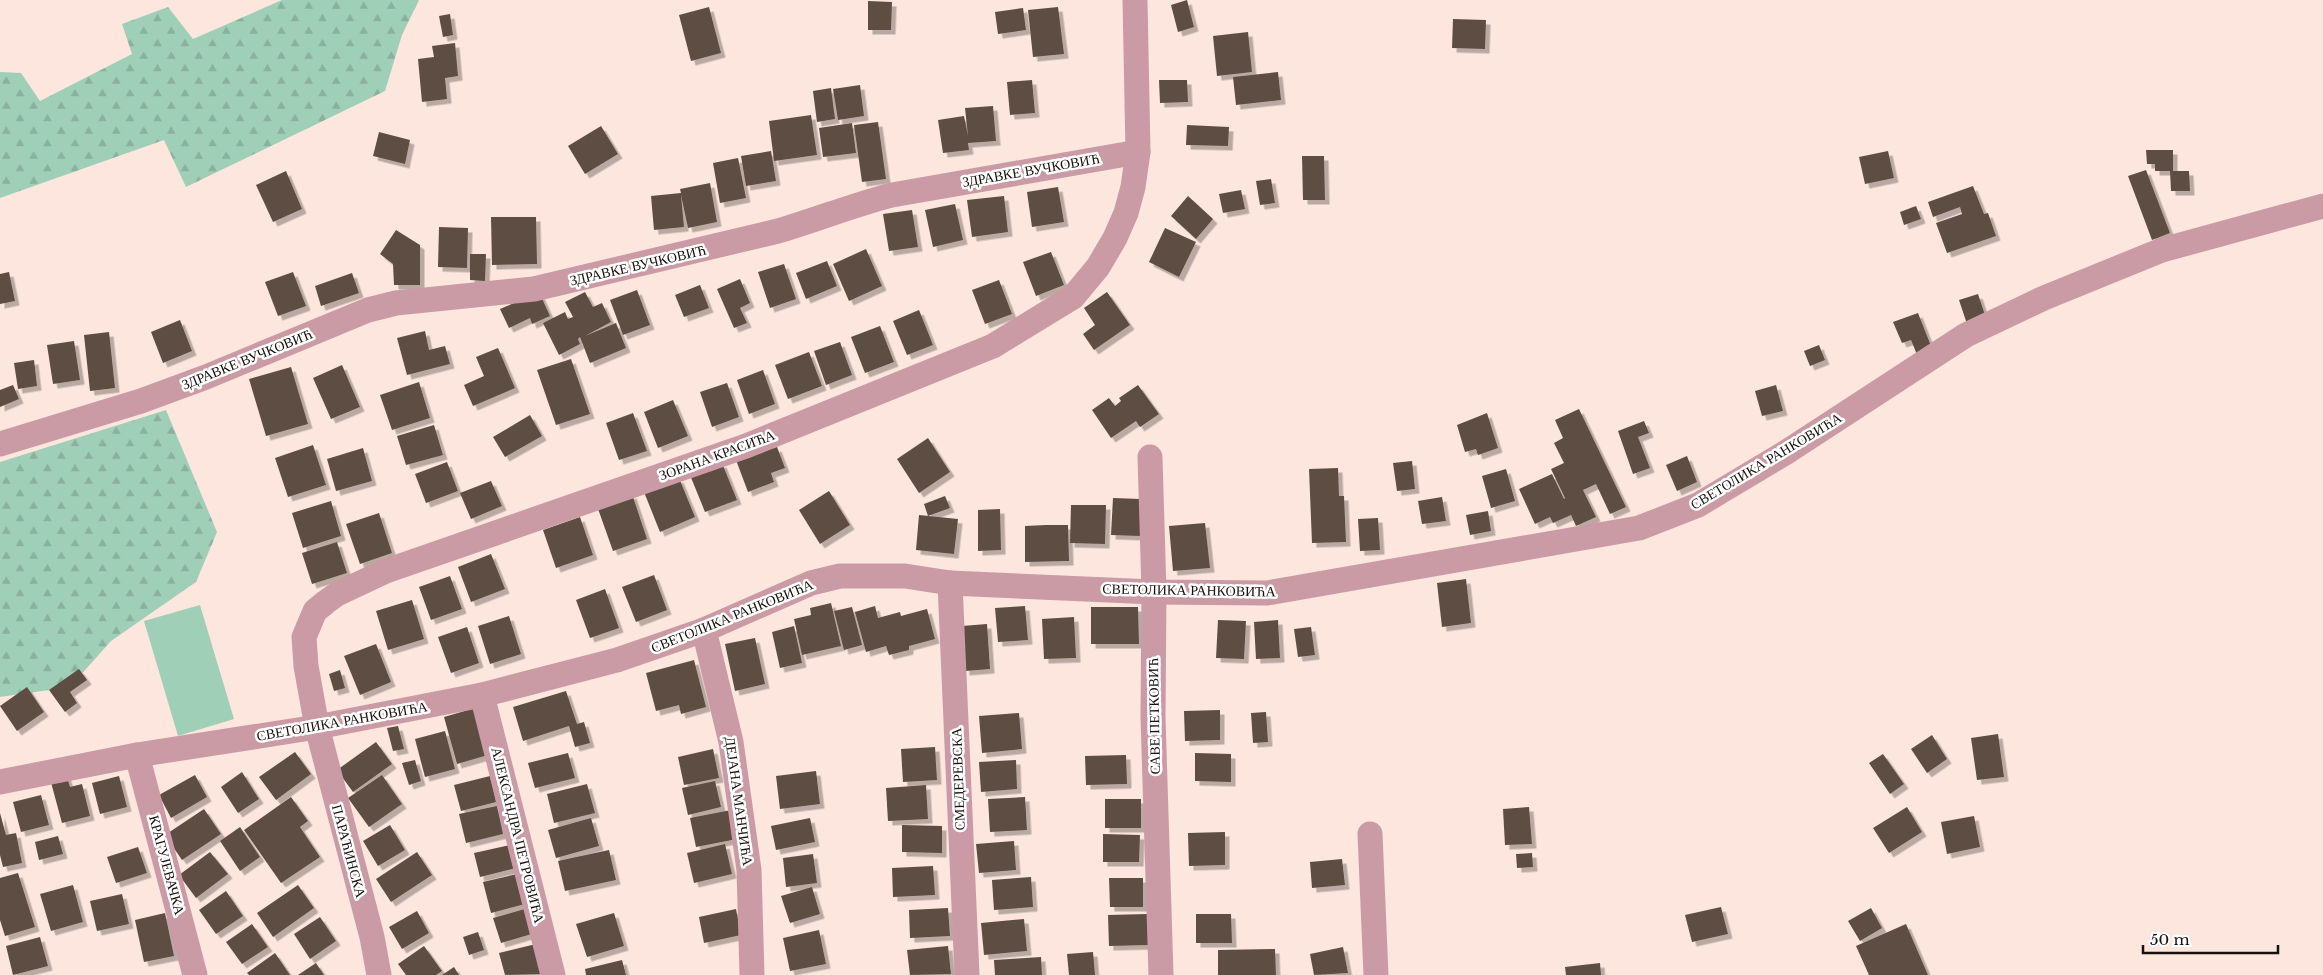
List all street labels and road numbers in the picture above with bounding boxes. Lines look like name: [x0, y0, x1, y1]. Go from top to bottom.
street label: ЗДРАВКЕ ВУЧКОВИЋ: [961, 149, 1102, 191]
street label: ЗДРАВКЕ ВУЧКОВИЋ: [568, 240, 708, 289]
street label: ЗДРАВКЕ ВУЧКОВИЋ: [179, 324, 315, 393]
street label: СВЕТОЛИКА РАНКОВИЋА: [1687, 408, 1846, 513]
street label: ЗОРАНА КРАСИЋА: [657, 425, 778, 484]
street label: СВЕТОЛИКА РАНКОВИЋА: [648, 575, 817, 657]
street label: СВЕТОЛИКА РАНКОВИЋА: [1102, 579, 1277, 601]
street label: САВЕ ПЕТКОВИЋ: [1144, 657, 1164, 775]
street label: СВЕТОЛИКА РАНКОВИЋА: [255, 697, 430, 745]
street label: СМЕДЕРЕВСКА: [947, 726, 969, 831]
street label: ДЕЈАНА МАНЧИЋА: [721, 735, 757, 868]
street label: АЛЕКСАНДРА ПЕТРОВИЋА: [487, 745, 549, 926]
street label: ПАРАЋИНСКА: [328, 802, 370, 900]
street label: КРАГУЈЕВАЧКА: [145, 813, 189, 918]

